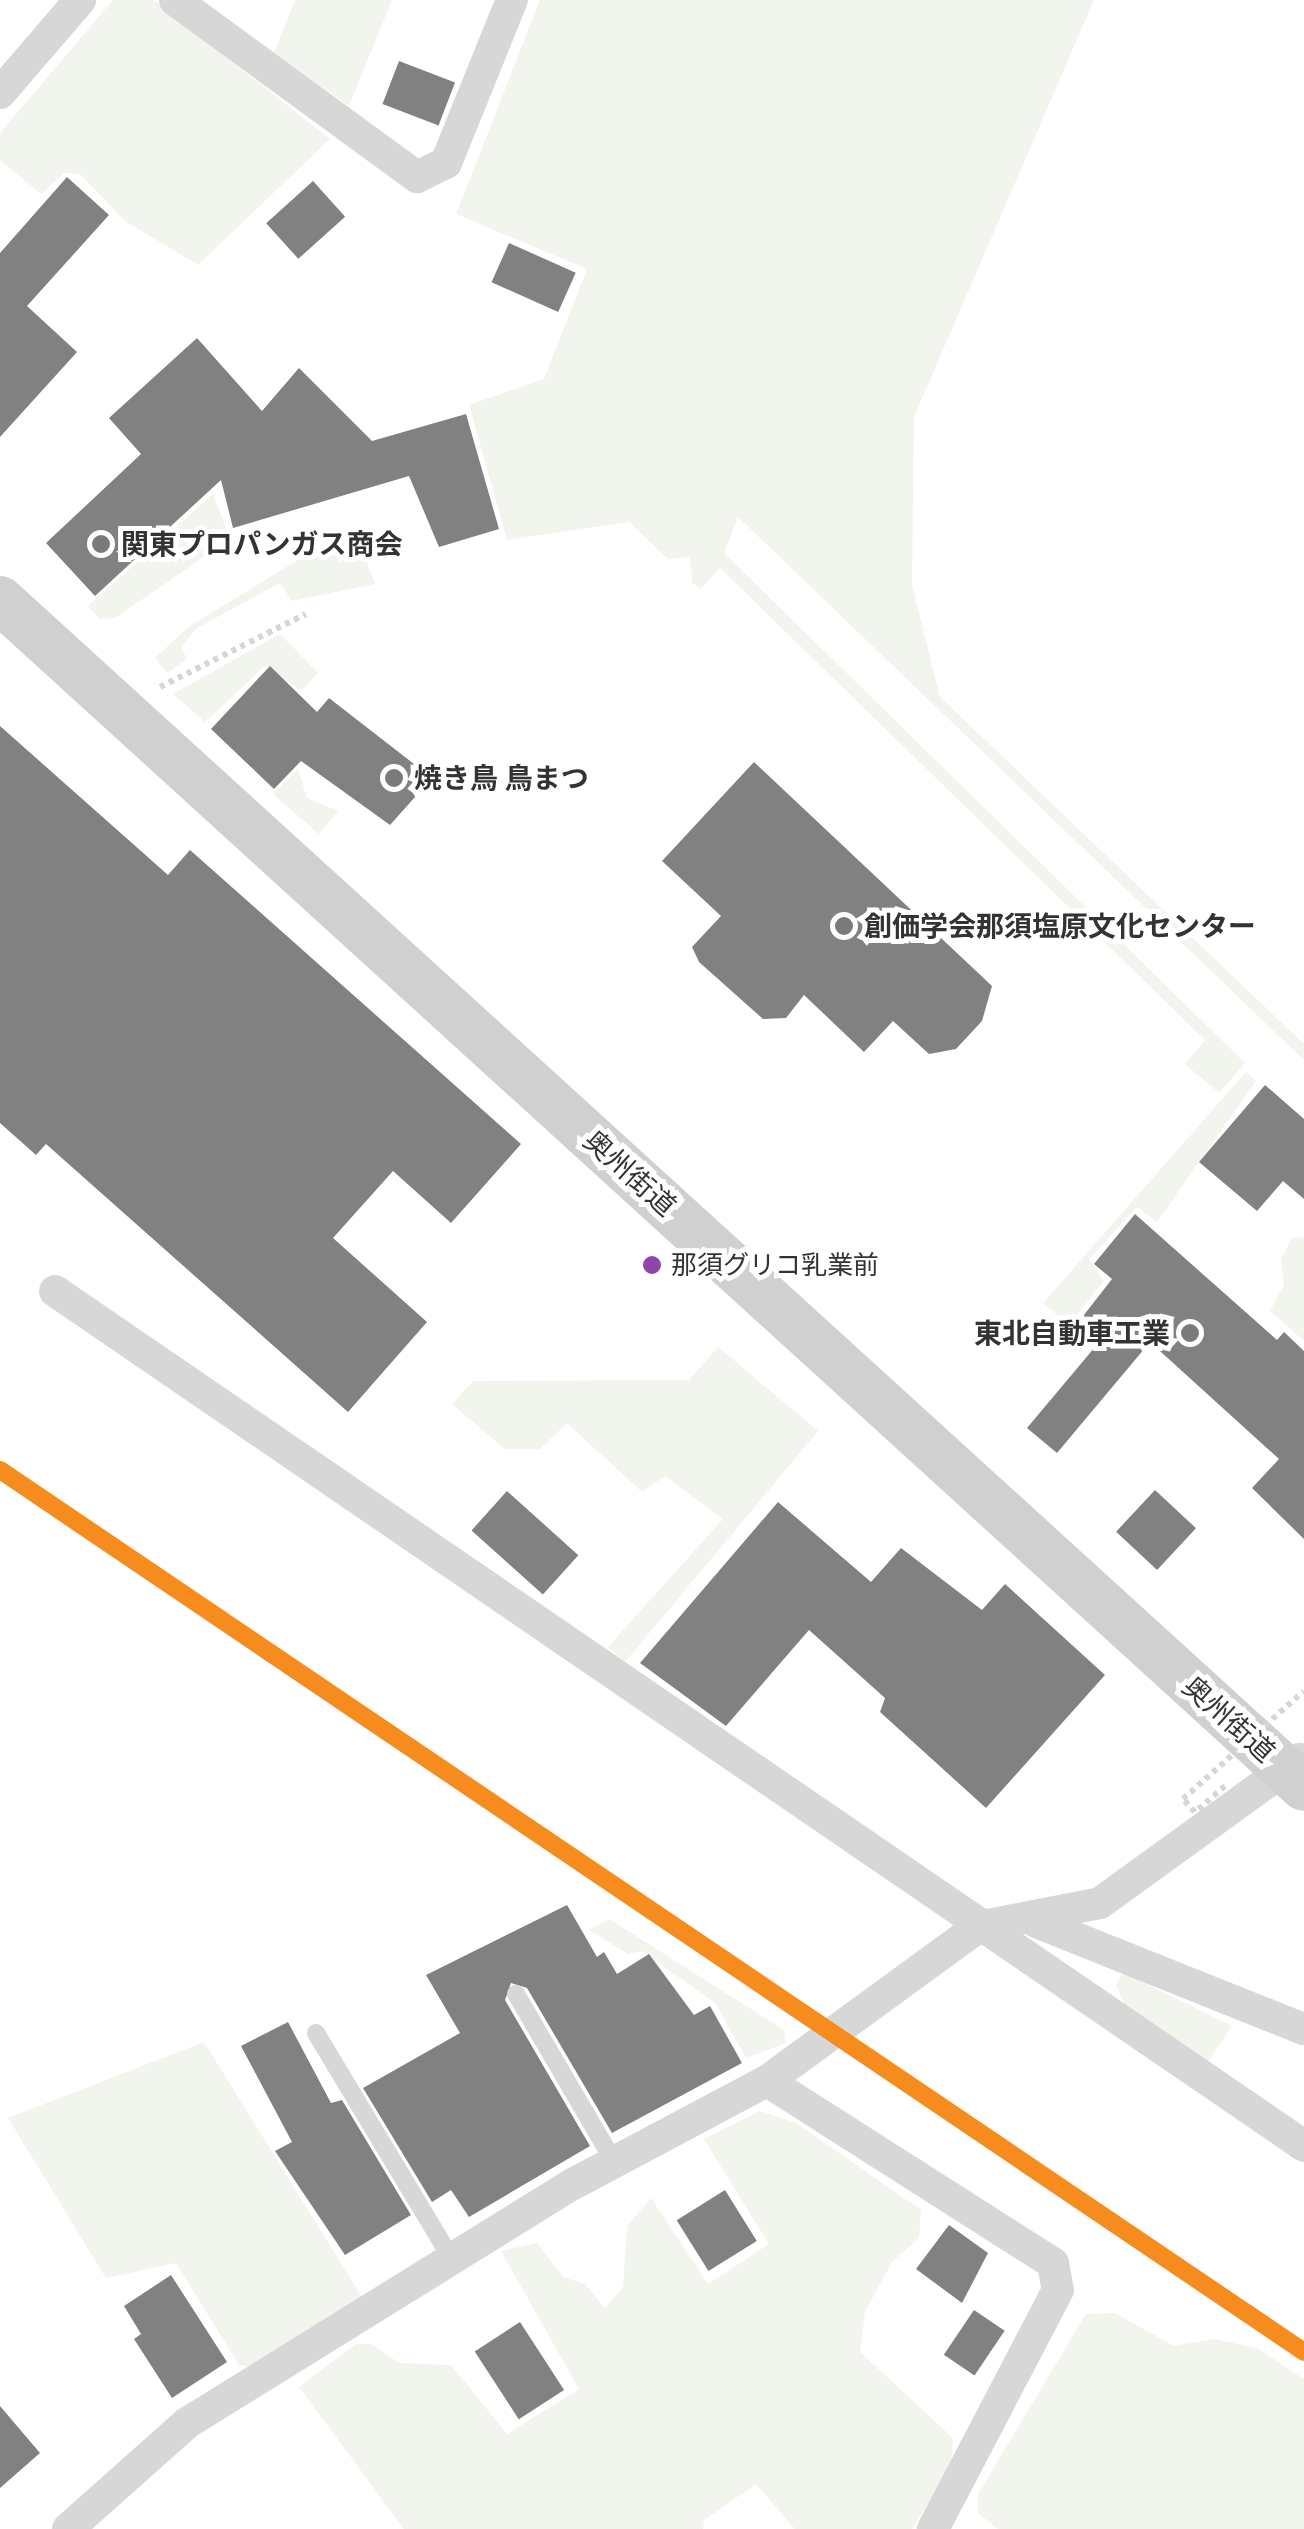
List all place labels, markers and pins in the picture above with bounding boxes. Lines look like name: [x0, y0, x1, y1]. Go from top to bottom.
place label: 関東プロパンガス商会: [121, 527, 401, 561]
marker: 関東プロパンガス商会: [90, 533, 112, 555]
place label: 焼き鳥 鳥まつ: [414, 761, 589, 795]
marker: 焼き鳥 鳥まつ: [383, 767, 405, 789]
place label: 創価学会那須塩原文化センター: [864, 909, 1256, 943]
marker: 創価学会那須塩原文化センター: [833, 915, 855, 937]
place label: 那須グリコ乳業前: [671, 1249, 879, 1281]
marker: 那須グリコ乳業前: [642, 1255, 662, 1275]
place label: 東北自動車工業: [974, 1316, 1170, 1350]
marker: 東北自動車工業: [1179, 1322, 1201, 1344]

